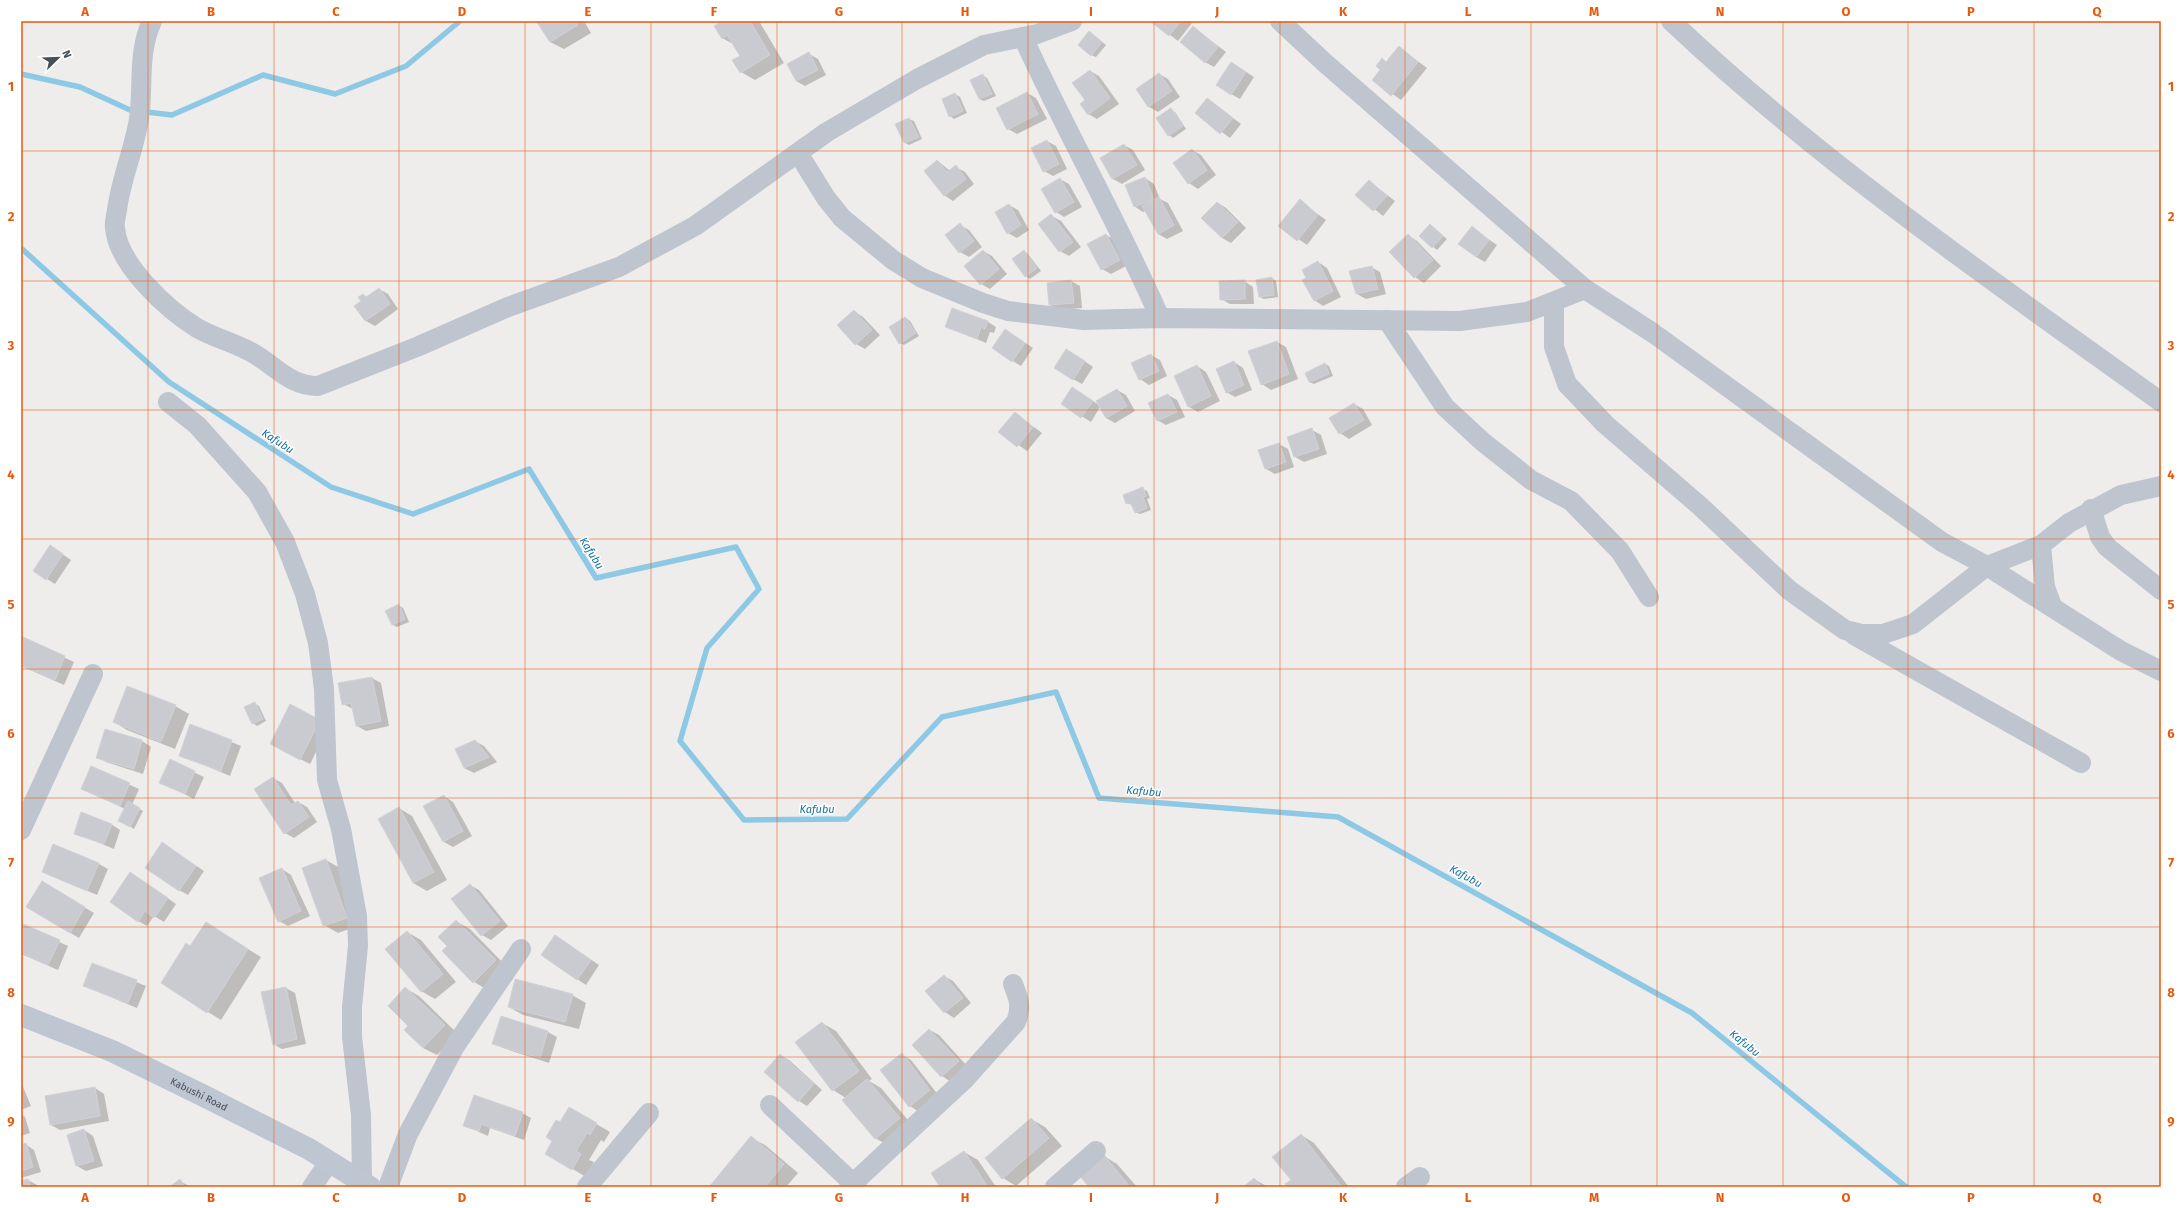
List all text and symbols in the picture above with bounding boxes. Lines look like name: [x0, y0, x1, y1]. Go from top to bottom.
text: A: [80, 4, 89, 19]
text: B: [207, 4, 215, 19]
text: C: [332, 4, 340, 19]
text: D: [458, 4, 467, 19]
text: E: [585, 4, 592, 19]
text: F: [711, 4, 718, 19]
text: G: [835, 4, 843, 19]
text: H: [961, 4, 969, 19]
text: I: [1089, 4, 1093, 19]
text: J: [1214, 4, 1219, 19]
text: K: [1339, 4, 1348, 19]
text: L: [1465, 4, 1472, 19]
text: M: [1589, 4, 1599, 19]
text: N: [1716, 4, 1724, 19]
text: O: [1842, 4, 1851, 19]
text: P: [1967, 4, 1975, 19]
text: Q: [2093, 4, 2103, 19]
north arrow: [38, 38, 78, 78]
text: N: [59, 48, 74, 60]
text: 1: [8, 79, 14, 94]
text: 1: [2168, 79, 2174, 94]
text: 2: [8, 209, 15, 224]
text: 2: [2168, 209, 2175, 224]
text: 3: [7, 338, 15, 353]
text: 3: [2167, 338, 2175, 353]
water label: Kafubu: [259, 426, 296, 456]
text: 4: [7, 467, 15, 482]
text: 4: [2167, 467, 2175, 482]
water label: Kafubu: [577, 535, 606, 572]
text: 5: [8, 597, 15, 612]
text: 5: [2168, 597, 2175, 612]
text: 6: [7, 726, 15, 741]
text: 6: [2167, 726, 2175, 741]
water label: Kafubu: [1126, 783, 1162, 800]
water label: Kafubu: [799, 803, 835, 816]
text: 7: [8, 855, 14, 870]
text: 7: [2168, 855, 2174, 870]
water label: Kafubu: [1447, 862, 1484, 891]
text: 8: [7, 985, 15, 1000]
text: 8: [2167, 985, 2175, 1000]
water label: Kafubu: [1727, 1027, 1762, 1060]
street label: Kabushi Road: [168, 1076, 229, 1114]
text: 9: [7, 1114, 15, 1129]
text: 9: [2167, 1114, 2175, 1129]
text: A: [80, 1190, 89, 1205]
text: B: [207, 1190, 215, 1205]
text: C: [332, 1190, 340, 1205]
text: D: [458, 1190, 467, 1205]
text: E: [585, 1190, 592, 1205]
text: F: [711, 1190, 718, 1205]
text: G: [835, 1190, 843, 1205]
text: H: [961, 1190, 969, 1205]
text: I: [1089, 1190, 1093, 1205]
text: J: [1214, 1190, 1219, 1205]
text: K: [1339, 1190, 1348, 1205]
text: L: [1465, 1190, 1472, 1205]
text: M: [1589, 1190, 1599, 1205]
text: N: [1716, 1190, 1724, 1205]
text: O: [1842, 1190, 1851, 1205]
text: P: [1967, 1190, 1975, 1205]
text: Q: [2093, 1190, 2103, 1205]

